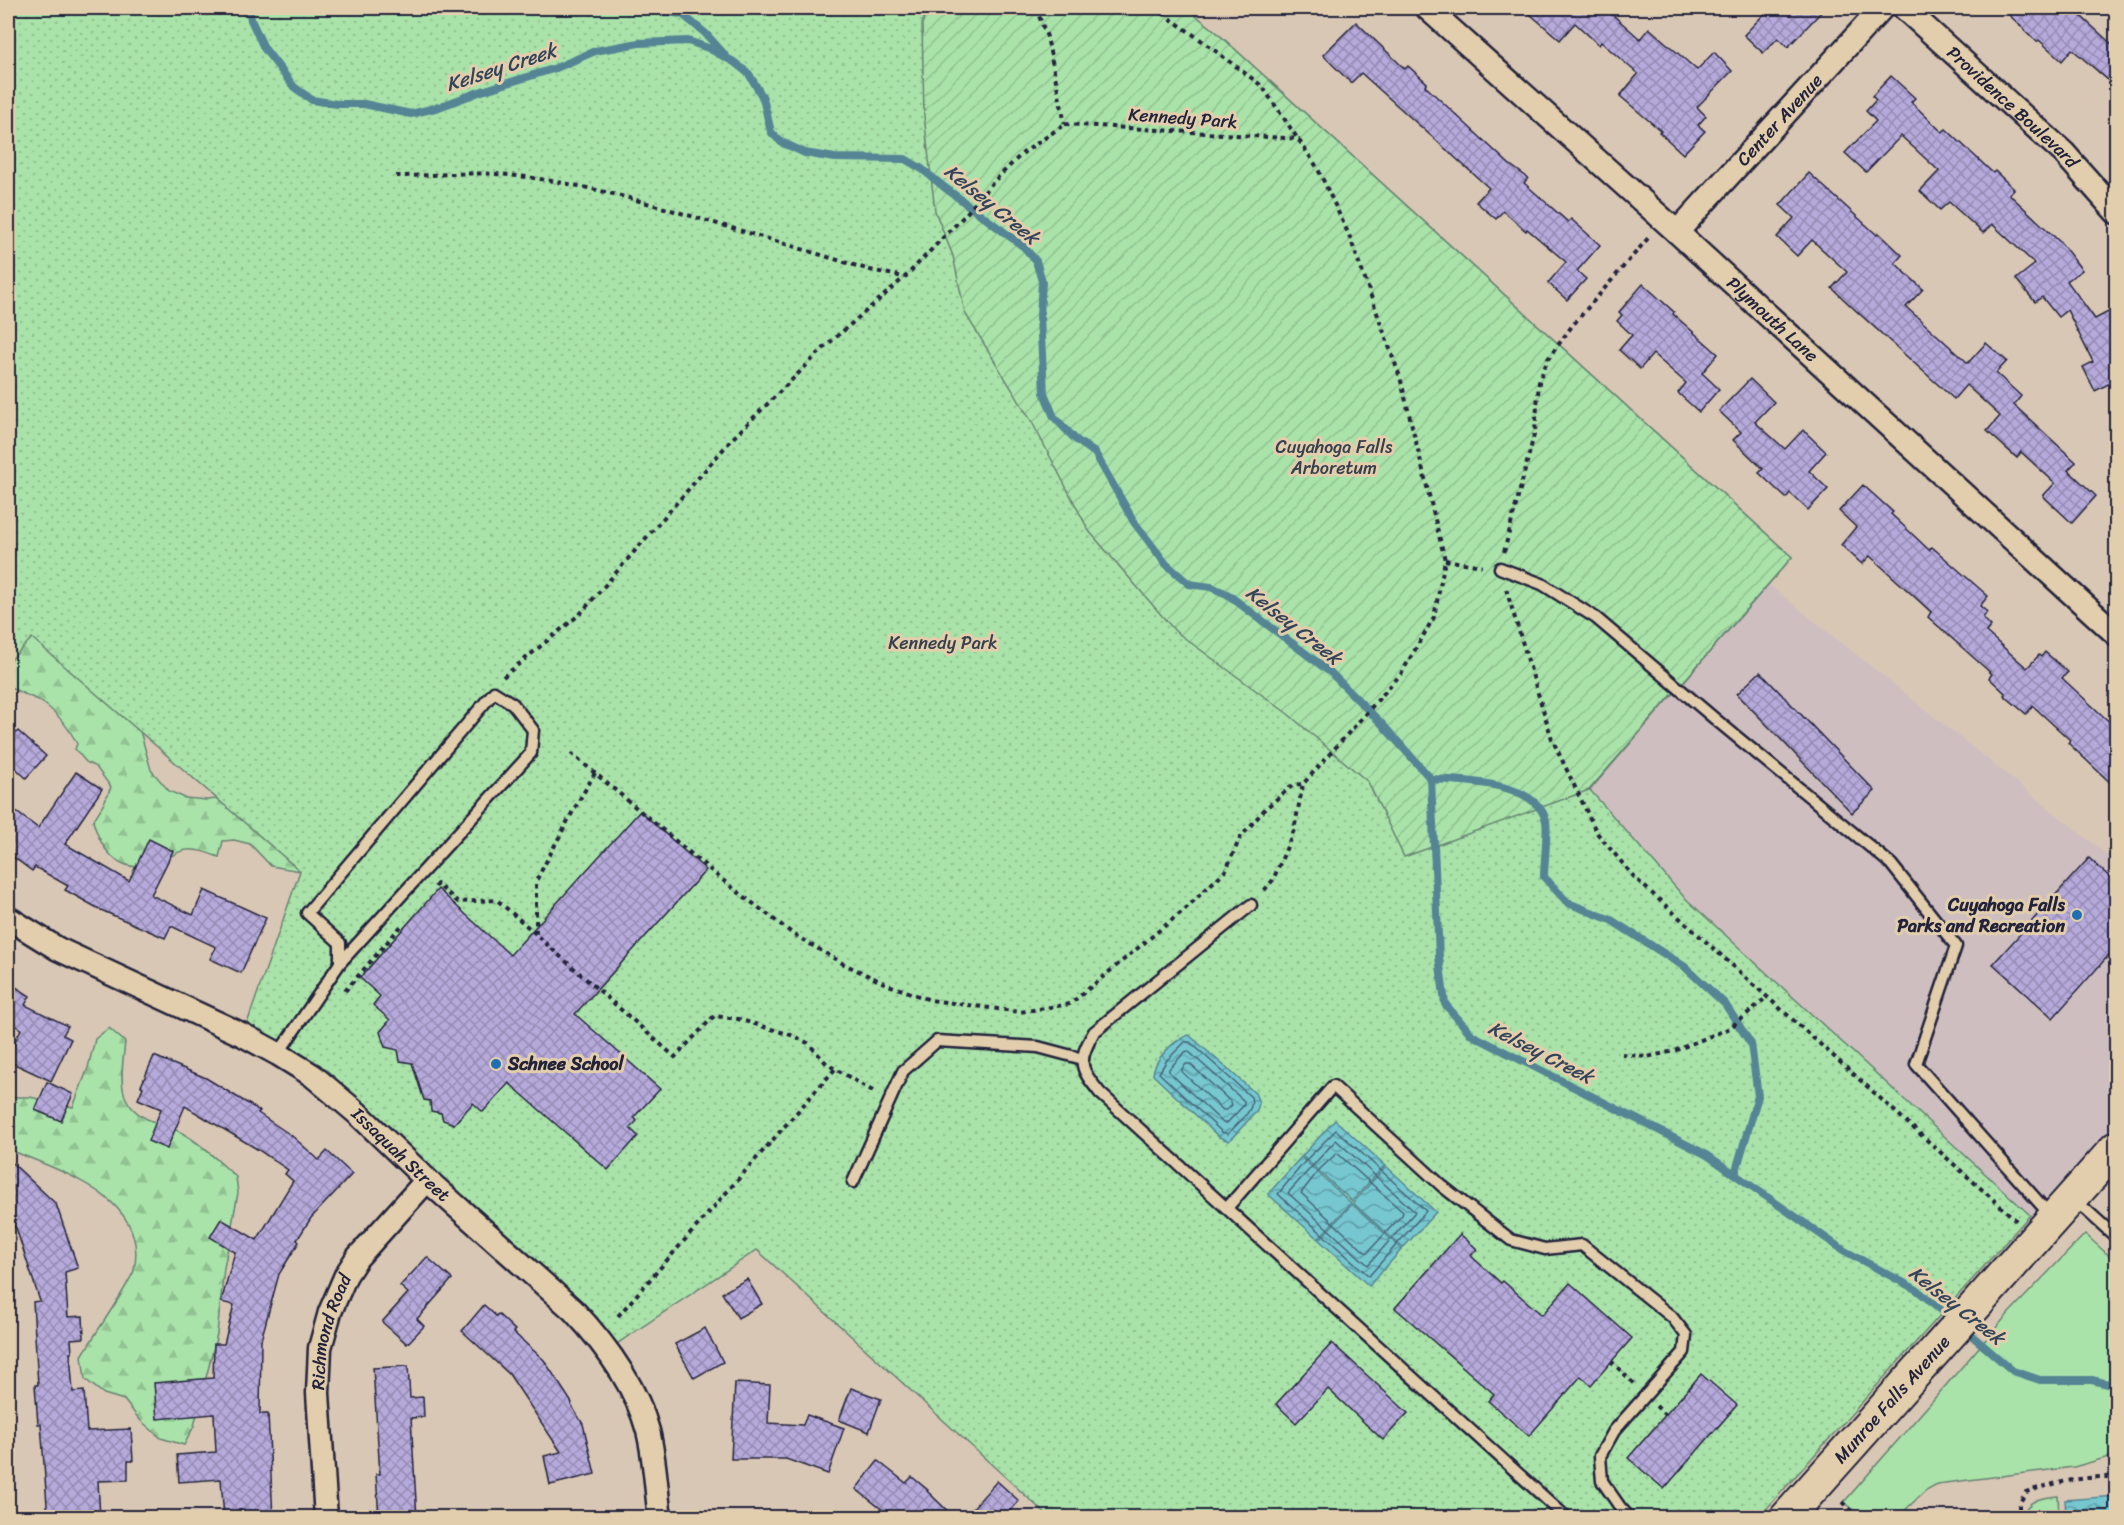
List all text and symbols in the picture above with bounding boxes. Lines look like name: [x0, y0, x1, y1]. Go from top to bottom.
water label: Kelsey Creek: [441, 32, 563, 102]
street label: Providence Boulevard: [1939, 38, 2088, 177]
street label: Center Avenue: [1728, 66, 1831, 174]
street label: Kennedy Park: [1127, 98, 1239, 138]
water label: Kelsey Creek: [936, 155, 1049, 255]
street label: Plymouth Lane: [1719, 268, 1826, 370]
park label: Cuyahoga Falls Arboretum: [1276, 431, 1393, 484]
water label: Kelsey Creek: [1238, 576, 1351, 676]
park label: Kennedy Park: [888, 627, 998, 659]
place label: Cuyahoga Falls Parks and Recreation: [1897, 889, 2066, 942]
marker: Cuyahoga Falls Parks and Recreation: [2070, 908, 2084, 922]
water label: Kelsey Creek: [1482, 1011, 1602, 1095]
place label: Schnee School: [507, 1048, 624, 1080]
marker: Schnee School: [489, 1057, 503, 1071]
street label: Issaquah Street: [343, 1099, 458, 1210]
water label: Kelsey Creek: [1901, 1256, 2014, 1356]
street label: Richmond Road: [302, 1267, 361, 1391]
street label: Munroe Falls Avenue: [1825, 1327, 1958, 1471]

